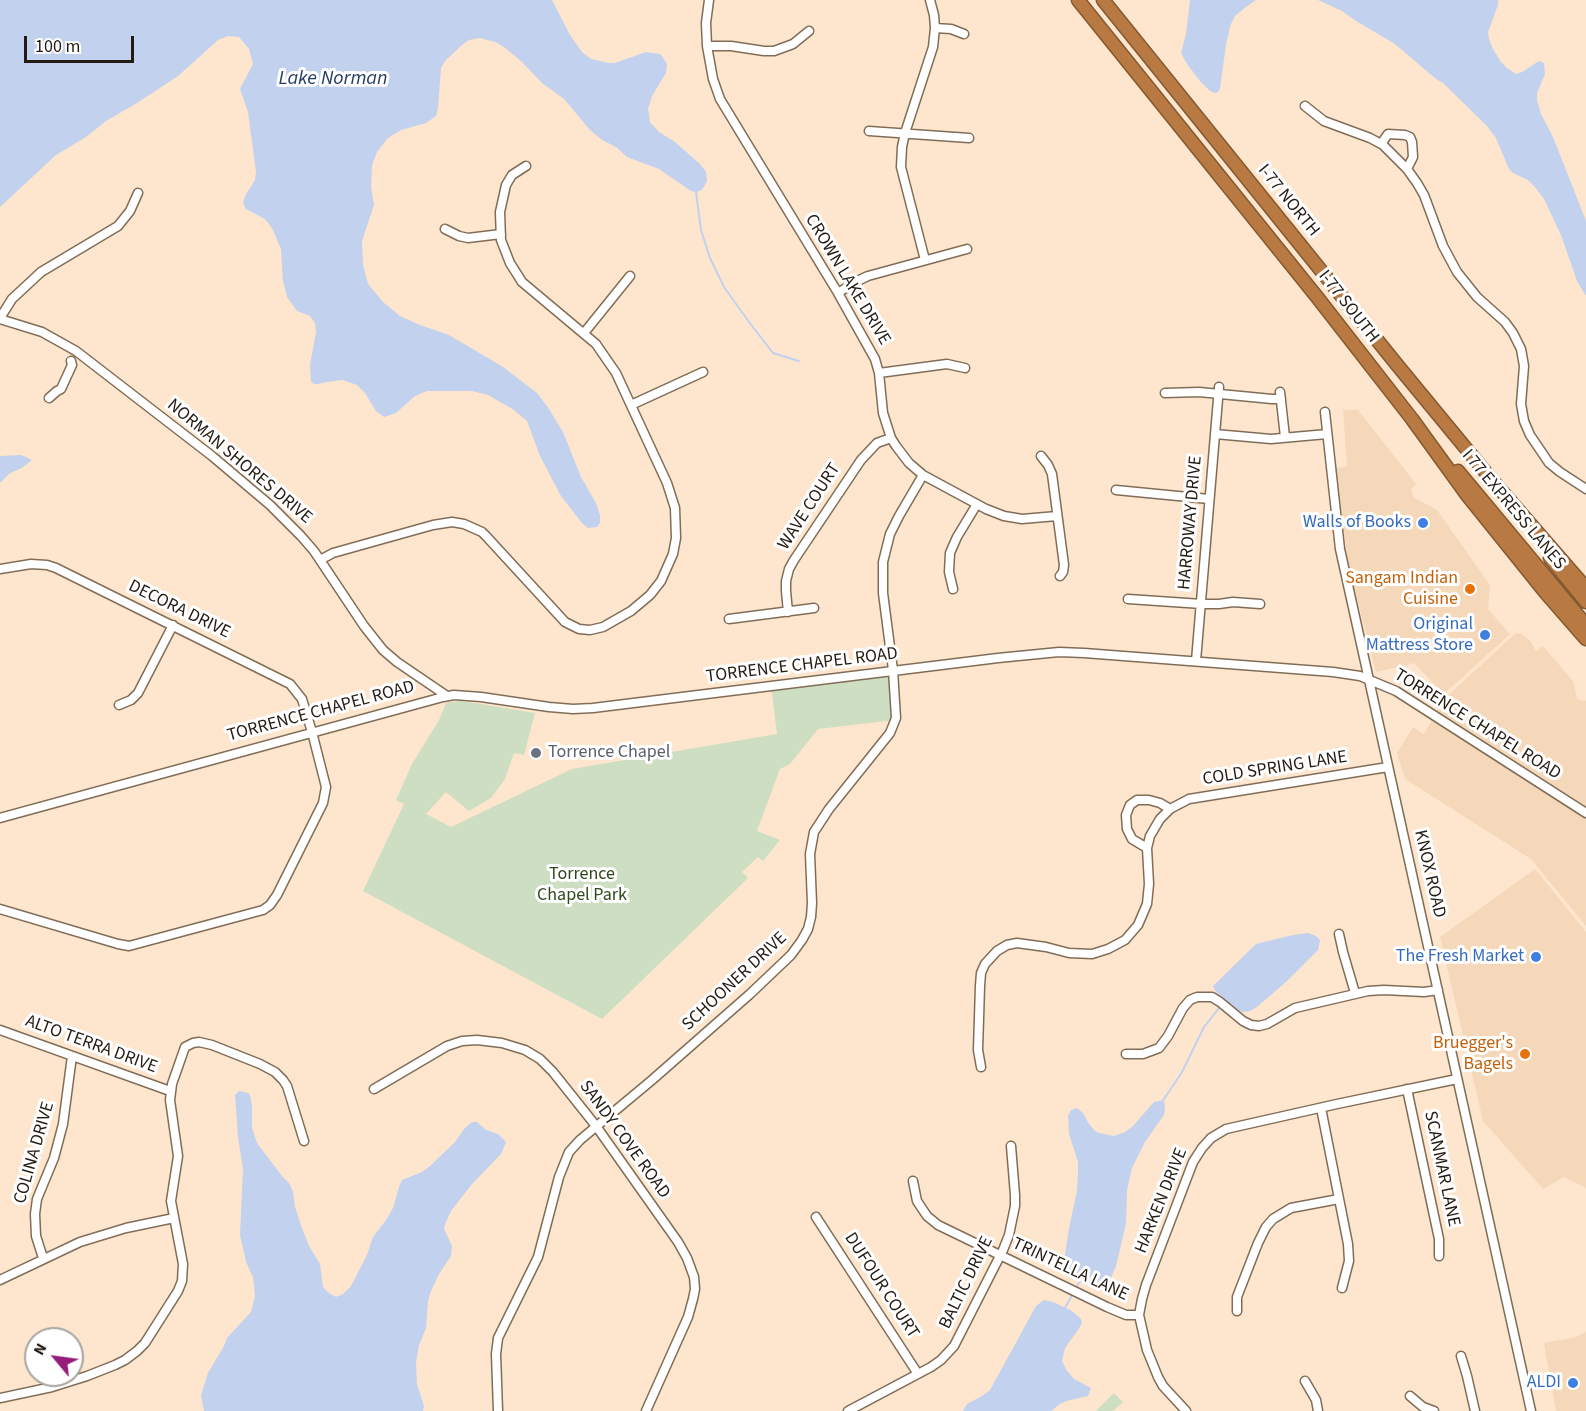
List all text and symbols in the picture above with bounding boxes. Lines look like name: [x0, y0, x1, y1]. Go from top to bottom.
scale bar: [27, 24, 136, 62]
text: 100 m: [35, 34, 80, 59]
water label: Lake Norman: [278, 68, 388, 92]
street label: I-77 NORTH: [1252, 160, 1324, 242]
street label: CROWN LAKE DRIVE: [799, 211, 895, 349]
street label: I-77 SOUTH: [1313, 266, 1383, 348]
street label: NORMAN SHORES DRIVE: [162, 395, 316, 529]
street label: I 77 EXPRESS LANES: [1456, 445, 1570, 575]
street label: HARROWAY DRIVE: [1174, 455, 1208, 591]
street label: WAVE COURT: [774, 460, 846, 554]
place label: Walls of Books: [1303, 512, 1411, 534]
marker: Walls of Books: [1416, 516, 1430, 530]
place label: Sangam Indian Cuisine: [1345, 568, 1458, 610]
street label: DECORA DRIVE: [125, 576, 233, 644]
marker: Sangam Indian Cuisine: [1463, 582, 1477, 596]
place label: Original Mattress Store: [1366, 614, 1473, 656]
marker: Original Mattress Store: [1478, 628, 1492, 642]
street label: TORRENCE CHAPEL ROAD: [705, 644, 899, 688]
street label: TORRENCE CHAPEL ROAD: [1390, 665, 1564, 785]
street label: TORRENCE CHAPEL ROAD: [225, 677, 417, 747]
place label: Torrence Chapel: [548, 742, 670, 764]
marker: Torrence Chapel: [529, 746, 543, 760]
street label: COLD SPRING LANE: [1201, 747, 1349, 791]
street label: KNOX ROAD: [1408, 828, 1450, 920]
park label: Torrence Chapel Park: [537, 864, 627, 906]
street label: SCHOONER DRIVE: [678, 928, 792, 1036]
place label: The Fresh Market: [1396, 946, 1524, 968]
marker: The Fresh Market: [1529, 950, 1543, 964]
street label: ALTO TERRA DRIVE: [22, 1011, 160, 1079]
place label: Bruegger's Bagels: [1433, 1033, 1513, 1076]
marker: Bruegger's Bagels: [1518, 1047, 1532, 1061]
street label: SANDY COVE ROAD: [574, 1077, 674, 1203]
street label: COLINA DRIVE: [10, 1100, 60, 1206]
street label: SCANMAR LANE: [1418, 1109, 1464, 1229]
street label: HARKEN DRIVE: [1131, 1145, 1193, 1257]
street label: DUFOUR COURT: [839, 1229, 923, 1343]
street label: BALTIC DRIVE: [935, 1233, 999, 1333]
street label: TRINTELLA LANE: [1008, 1234, 1132, 1306]
north arrow: [24, 1327, 84, 1387]
text: N: [28, 1339, 52, 1359]
place label: ALDI: [1527, 1372, 1561, 1394]
marker: ALDI: [1566, 1376, 1580, 1390]

